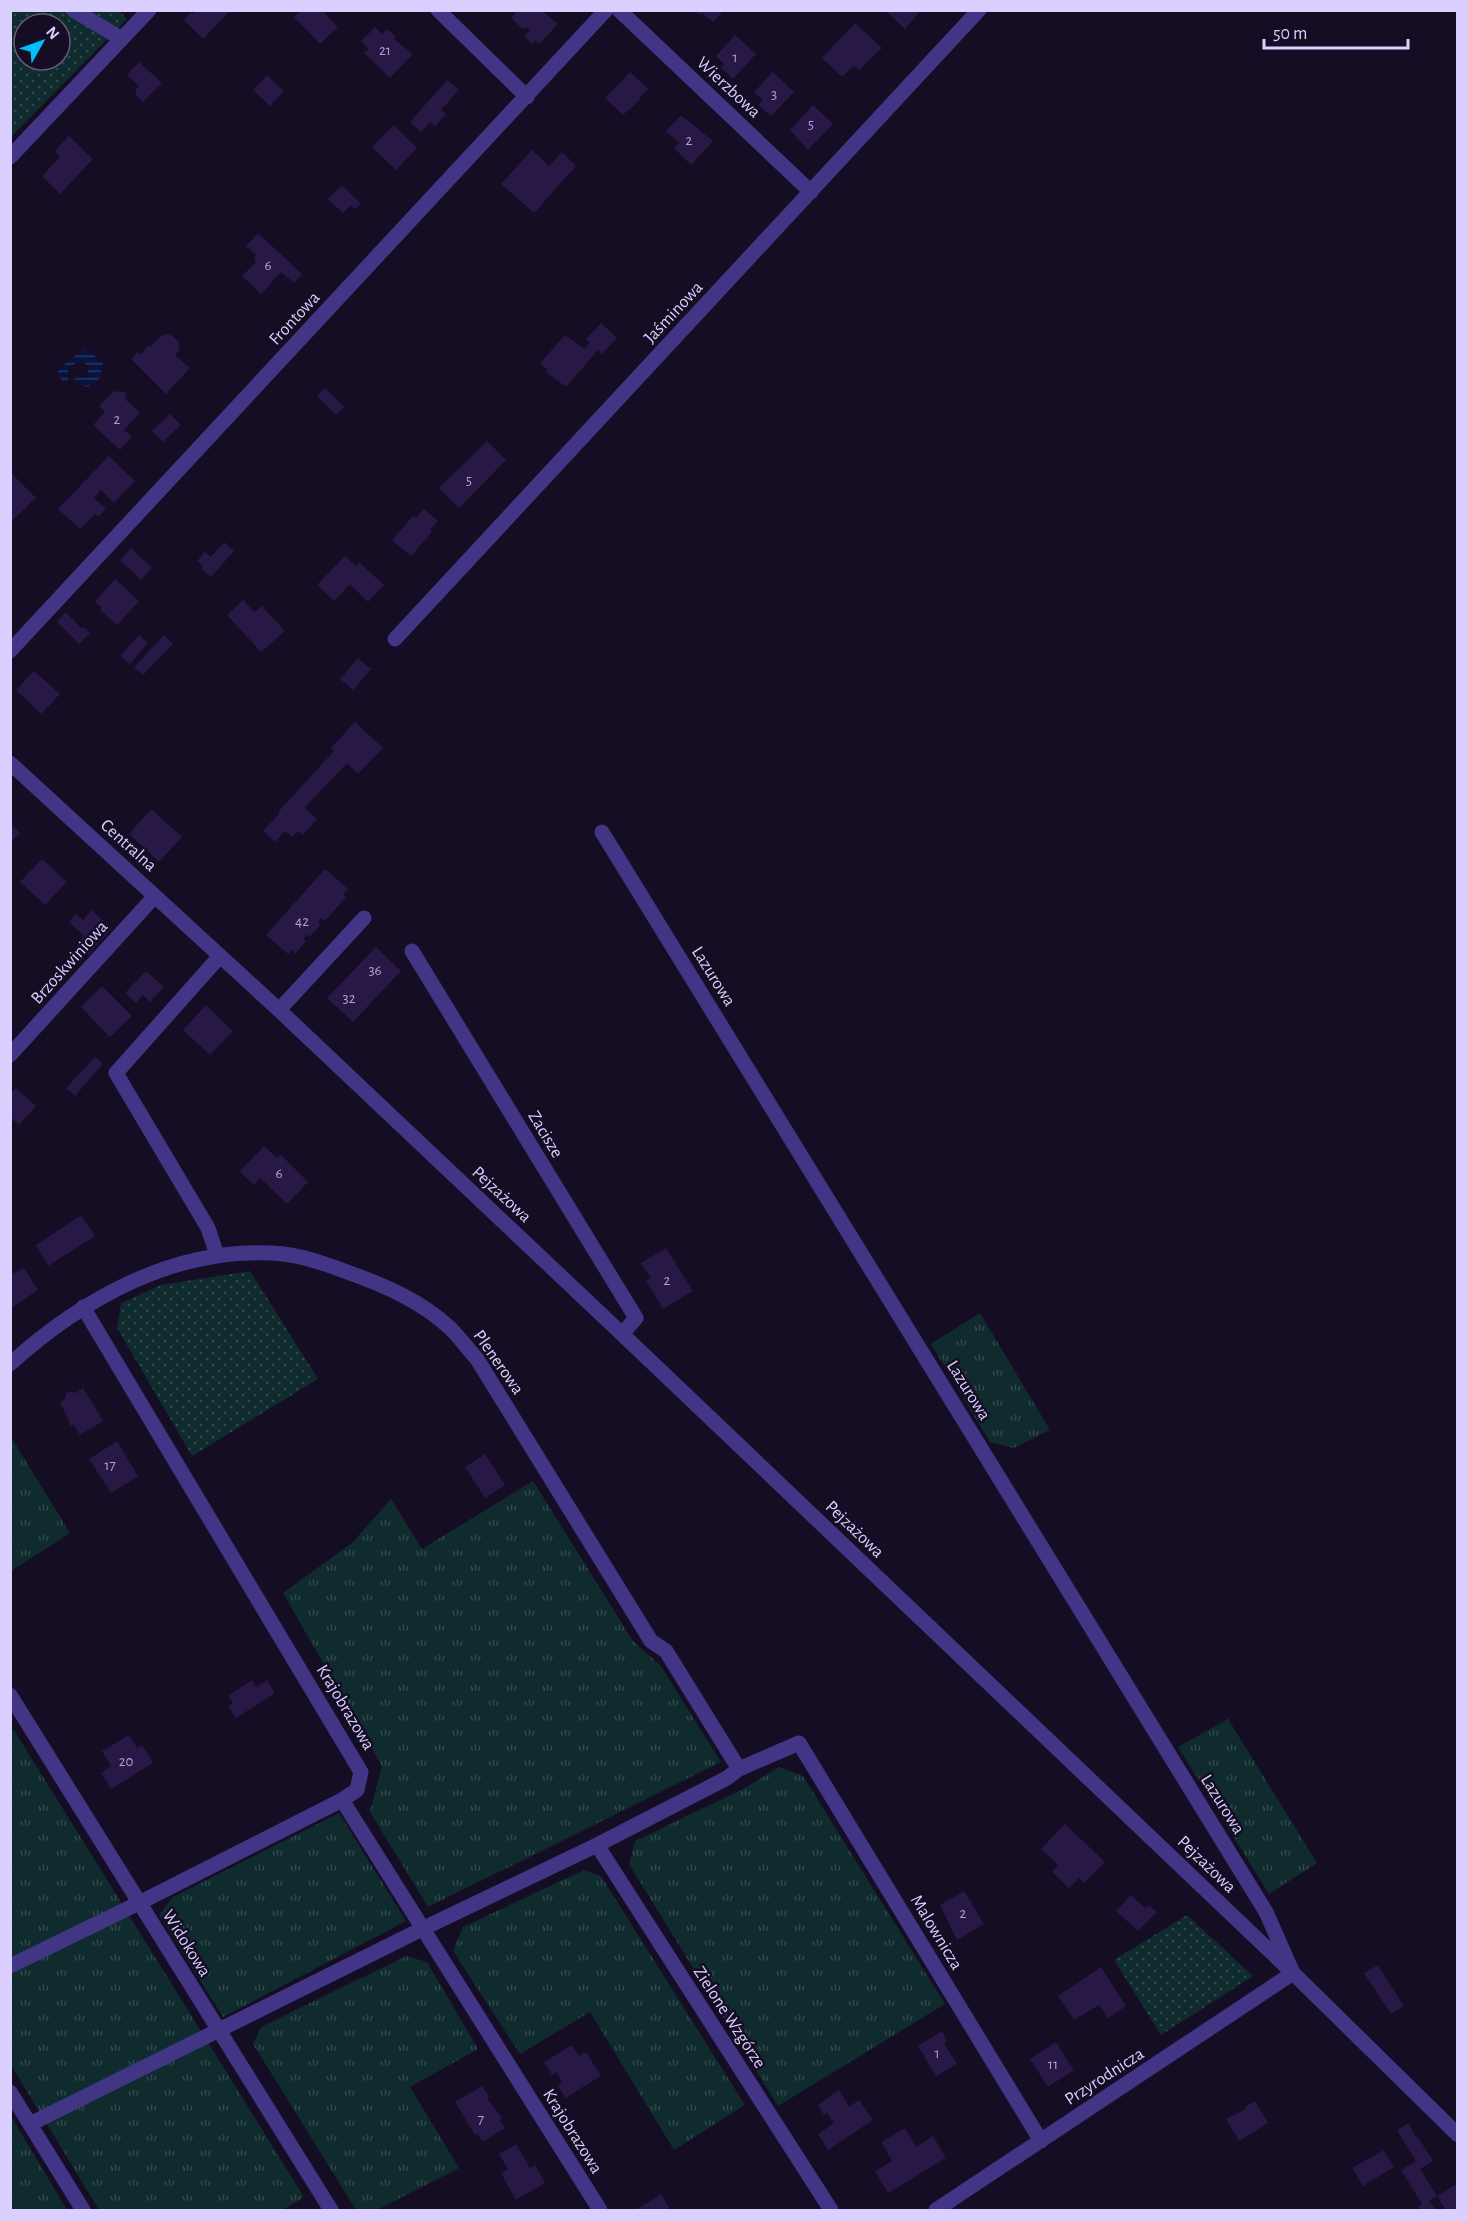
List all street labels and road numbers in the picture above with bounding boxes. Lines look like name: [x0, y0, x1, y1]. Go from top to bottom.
street label: Wierzbowa: [693, 54, 764, 122]
street label: Jaśminowa: [641, 278, 707, 347]
street label: Frontowa: [266, 289, 324, 349]
street label: Centralna: [97, 816, 160, 875]
street label: Brzoskwiniowa: [28, 918, 112, 1008]
street label: Lazurowa: [688, 943, 738, 1010]
street label: Zacisze: [524, 1108, 566, 1161]
street label: Pejzażowa: [468, 1163, 534, 1226]
street label: Plenerowa: [470, 1327, 527, 1398]
street label: Lazurowa: [943, 1357, 993, 1424]
street label: Pejzażowa: [822, 1498, 887, 1562]
street label: Krajobrazowa: [313, 1662, 378, 1753]
street label: Lazurowa: [1197, 1771, 1247, 1838]
street label: Pejzażowa: [1174, 1833, 1239, 1897]
street label: Malownicza: [907, 1892, 965, 1973]
street label: Widokowa: [159, 1907, 214, 1980]
street label: Zielone Wzgórze: [690, 1963, 769, 2072]
street label: Przyrodnicza: [1062, 2045, 1147, 2109]
street label: Krajobrazowa: [539, 2086, 605, 2177]

